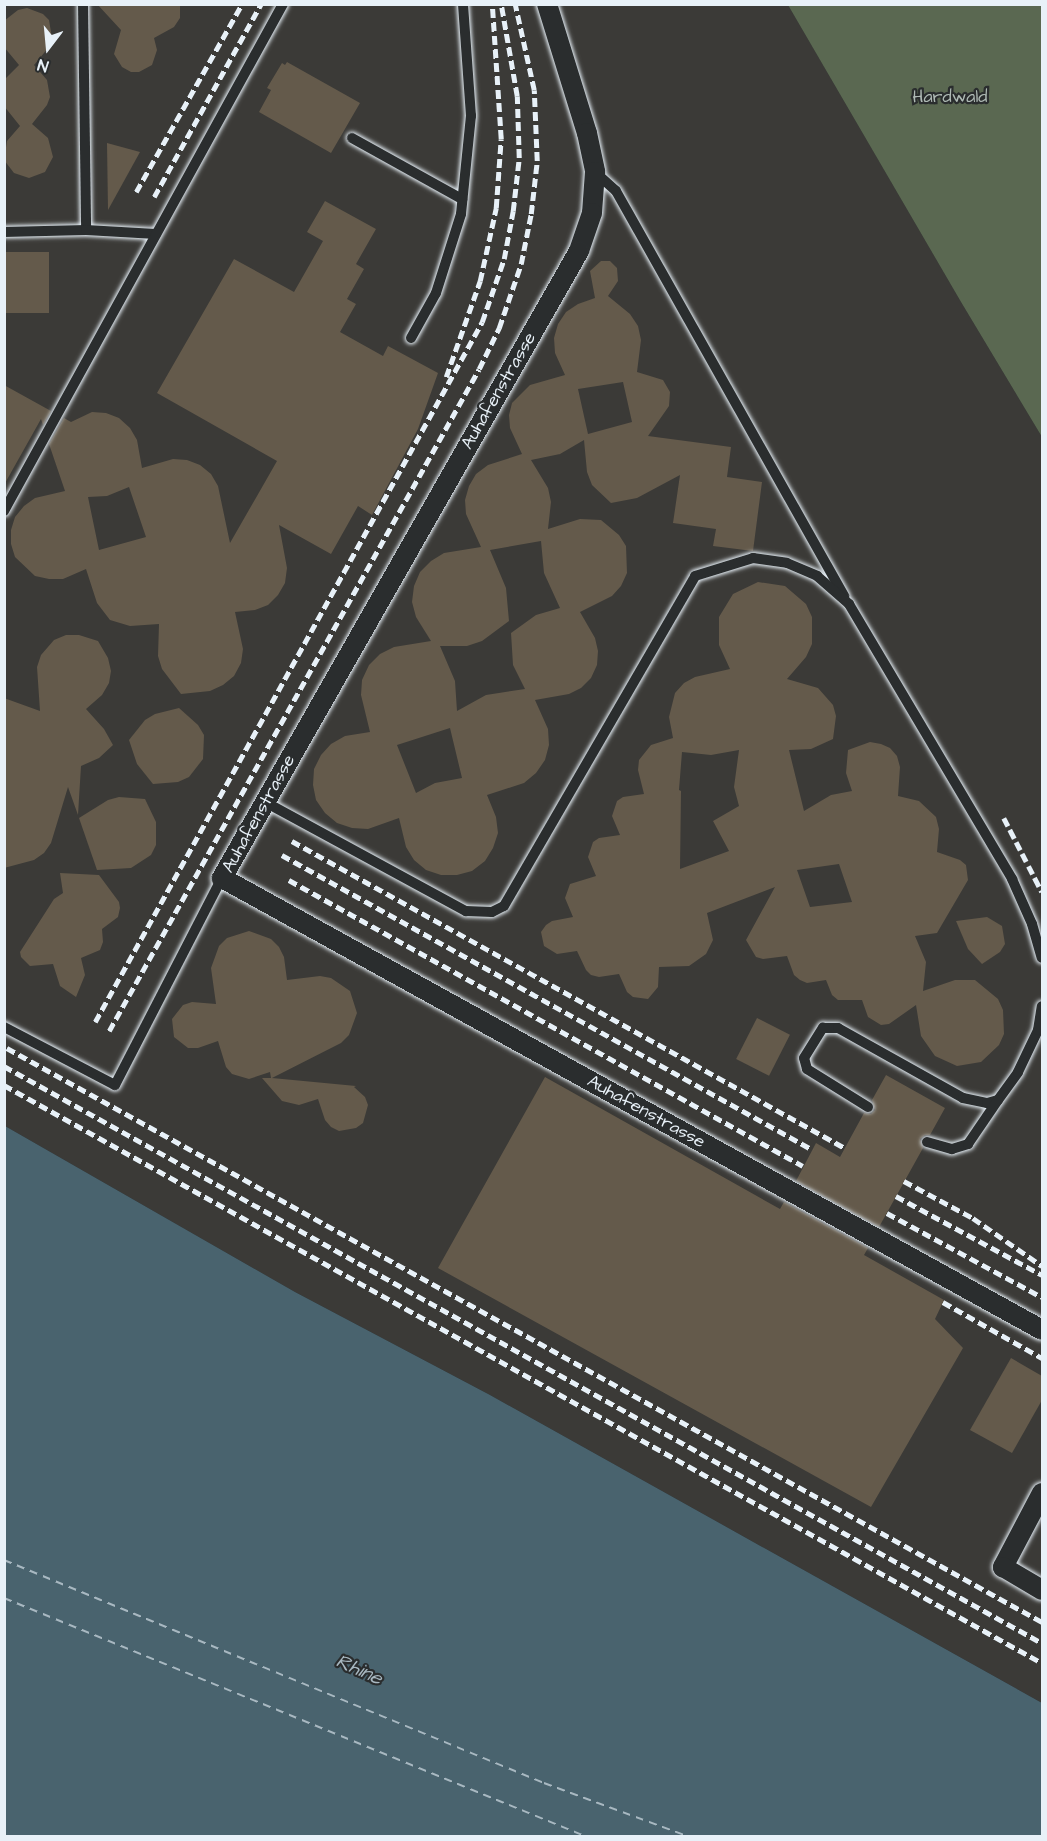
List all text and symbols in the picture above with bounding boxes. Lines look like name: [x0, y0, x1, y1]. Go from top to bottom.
north arrow: [18, 18, 78, 78]
text: N: [35, 53, 51, 77]
park label: Hardwald: [913, 86, 987, 108]
street label: Auhafenstrasse: [457, 329, 541, 453]
street label: Auhafenstrasse: [218, 751, 300, 877]
street label: Auhafenstrasse: [583, 1071, 709, 1153]
water label: Rhine: [332, 1649, 386, 1691]

